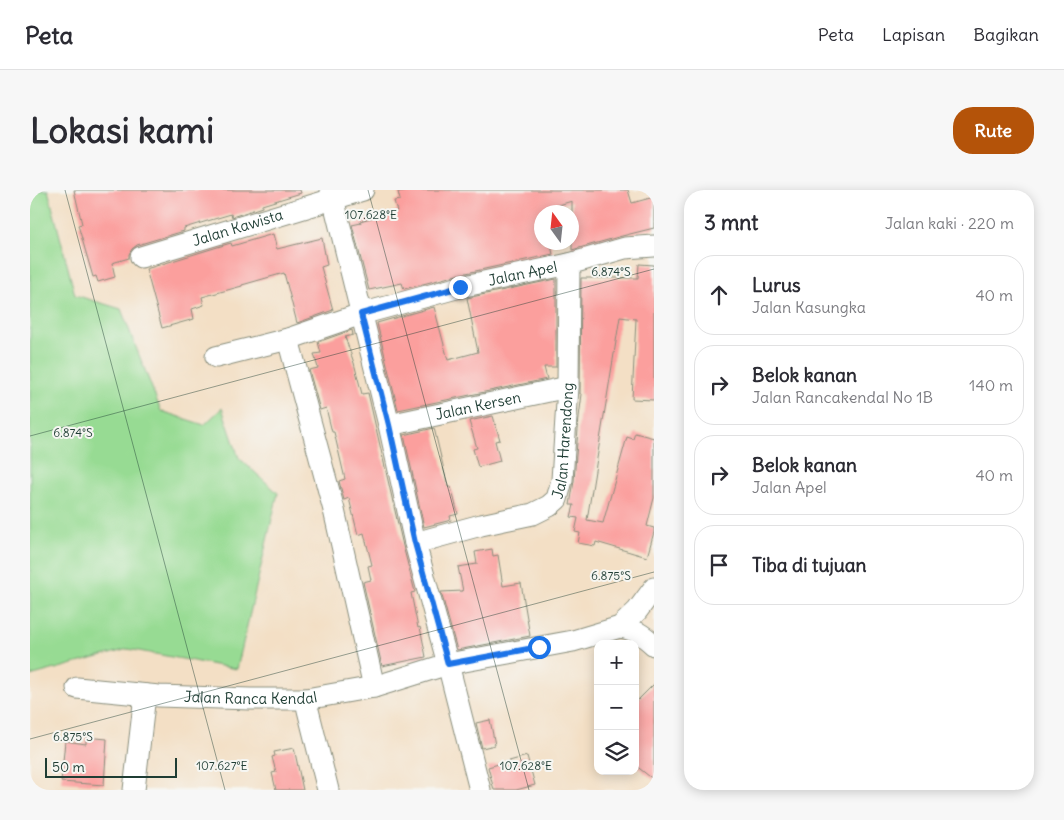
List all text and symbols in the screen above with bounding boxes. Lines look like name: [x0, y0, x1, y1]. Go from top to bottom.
text: Peta: [25, 20, 73, 50]
text: Peta: [818, 23, 854, 46]
text: Lapisan: [882, 23, 945, 46]
text: Bagikan: [973, 23, 1039, 46]
button: Rute: [953, 107, 1034, 154]
text: Lokasi kami: [30, 108, 214, 152]
street label: Jalan Kawista: [190, 205, 286, 250]
north arrow: [534, 205, 579, 250]
text: 107.628°E: [345, 207, 397, 222]
text: 3 mnt: [704, 209, 758, 236]
text: Jalan kaki · 220 m: [885, 213, 1014, 233]
street label: Jalan Apel: [486, 257, 559, 290]
text: 6.874°S: [591, 264, 631, 279]
text: Lurus: [752, 273, 801, 297]
route end: [449, 276, 472, 299]
icon: ahead: [705, 281, 733, 309]
text: 40 m: [975, 285, 1013, 305]
text: Jalan Kasungka: [752, 297, 866, 317]
text: Belok kanan: [752, 363, 857, 387]
icon: right: [705, 371, 733, 399]
text: 140 m: [969, 375, 1013, 395]
street label: Jalan Harendong: [547, 383, 577, 501]
street label: Jalan Kersen: [433, 387, 523, 424]
text: Jalan Rancakendal No 1B: [752, 387, 933, 407]
text: 6.874°S: [53, 425, 93, 440]
text: Belok kanan: [752, 453, 857, 477]
icon: right: [705, 461, 733, 489]
text: 40 m: [975, 465, 1013, 485]
text: Jalan Apel: [752, 477, 827, 497]
icon: arrive: [705, 551, 733, 579]
text: Tiba di tujuan: [752, 553, 867, 577]
text: 6.875°S: [591, 568, 631, 583]
route start: [528, 636, 551, 659]
map controls: [594, 640, 639, 775]
button: +: [594, 640, 639, 685]
button: −: [594, 685, 639, 730]
street label: Jalan Ranca Kendal: [184, 687, 319, 708]
text: 6.875°S: [53, 729, 93, 744]
button: layers: [594, 730, 639, 775]
scale bar: [45, 755, 178, 778]
text: 50 m: [52, 758, 85, 776]
text: 107.627°E: [196, 758, 248, 773]
text: 107.628°E: [500, 758, 552, 773]

